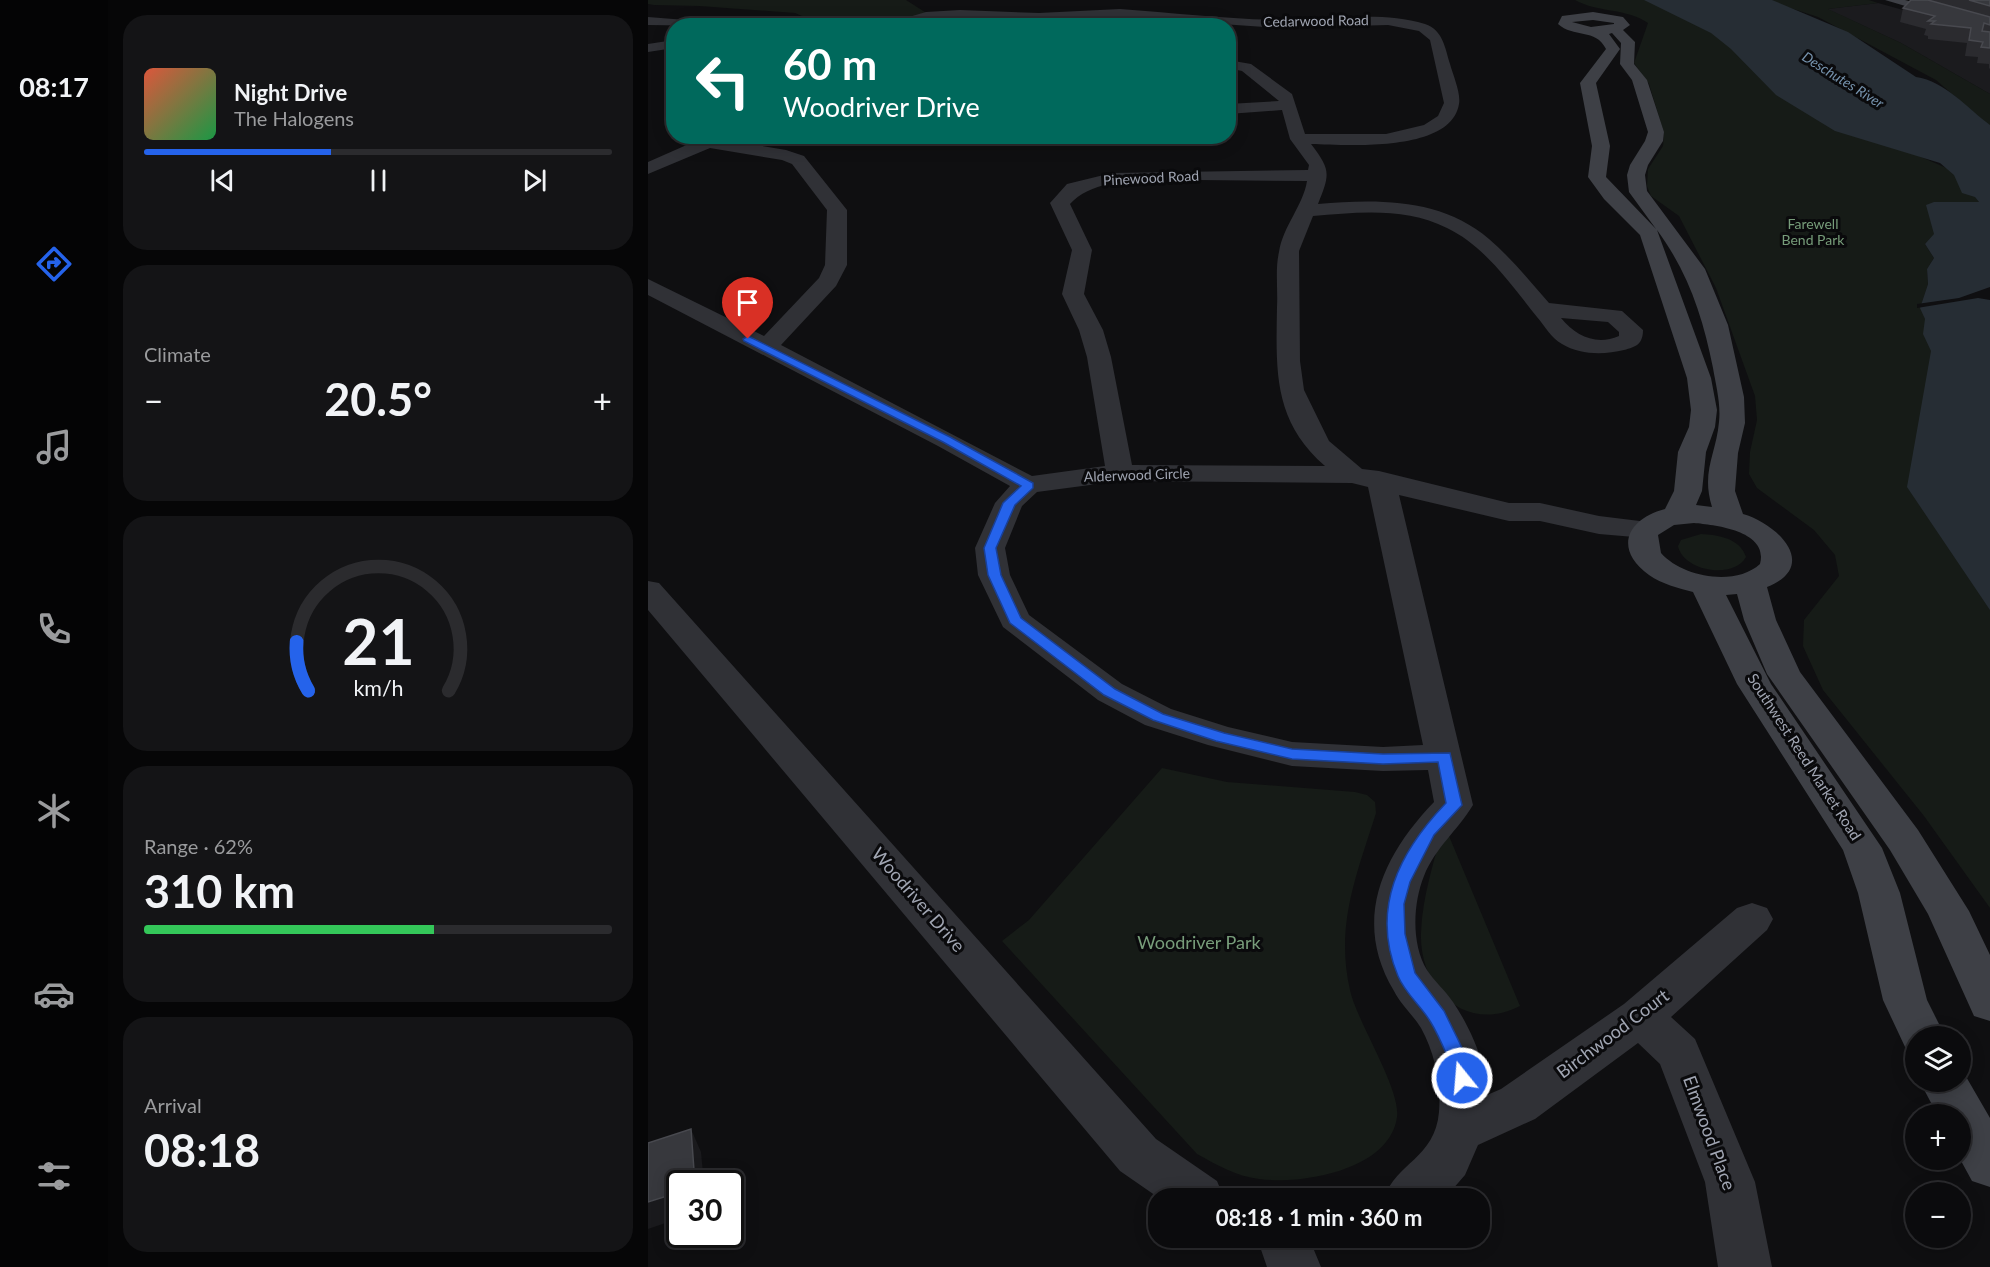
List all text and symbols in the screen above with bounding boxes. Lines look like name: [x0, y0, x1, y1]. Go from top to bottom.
street label: Cedarwood Road: [1263, 11, 1369, 30]
text: 60 m: [783, 39, 877, 89]
icon: left: [684, 42, 762, 120]
water label: Deschutes River: [1799, 48, 1887, 112]
text: 08:17: [19, 70, 89, 103]
text: Night Drive: [234, 79, 347, 106]
text: Woodriver Drive: [783, 90, 980, 123]
text: The Halogens: [234, 106, 354, 130]
icon: previous: [206, 164, 239, 197]
icon: pause: [362, 164, 395, 197]
icon: next: [518, 164, 551, 197]
street label: Pinewood Road: [1103, 166, 1199, 189]
park label: Farewell Bend Park: [1782, 215, 1845, 248]
icon: directions: [33, 243, 75, 285]
pin: [722, 277, 773, 339]
icon: arrive: [731, 286, 764, 319]
text: Climate: [144, 342, 211, 366]
text: 20.5°: [324, 372, 432, 426]
text: −: [144, 380, 163, 420]
text: +: [593, 380, 612, 420]
icon: music: [33, 426, 75, 468]
street label: Alderwood Circle: [1084, 464, 1190, 485]
text: 21: [342, 603, 414, 678]
icon: phone: [33, 608, 75, 650]
street label: Southwest Reed Market Road: [1744, 670, 1866, 843]
text: km/h: [353, 675, 403, 701]
icon: climate: [33, 790, 75, 832]
text: Range · 62%: [144, 834, 253, 858]
street label: Woodriver Drive: [867, 843, 970, 956]
text: 310 km: [144, 864, 295, 918]
park label: Woodriver Park: [1137, 931, 1262, 953]
icon: car: [33, 973, 75, 1015]
street label: Birchwood Court: [1552, 984, 1673, 1083]
map controls: [1905, 1026, 1971, 1248]
button: layers: [1905, 1026, 1971, 1092]
position arrow: [1430, 1046, 1494, 1110]
street label: Elmwood Place: [1679, 1072, 1741, 1193]
text: Arrival: [144, 1093, 202, 1117]
button: +: [1905, 1104, 1971, 1170]
text: 08:18: [144, 1123, 260, 1177]
icon: filters: [33, 1155, 75, 1197]
speed limit sign: 30: [666, 1170, 744, 1248]
button: −: [1905, 1182, 1971, 1248]
text: 08:18 · 1 min · 360 m: [1216, 1204, 1422, 1231]

